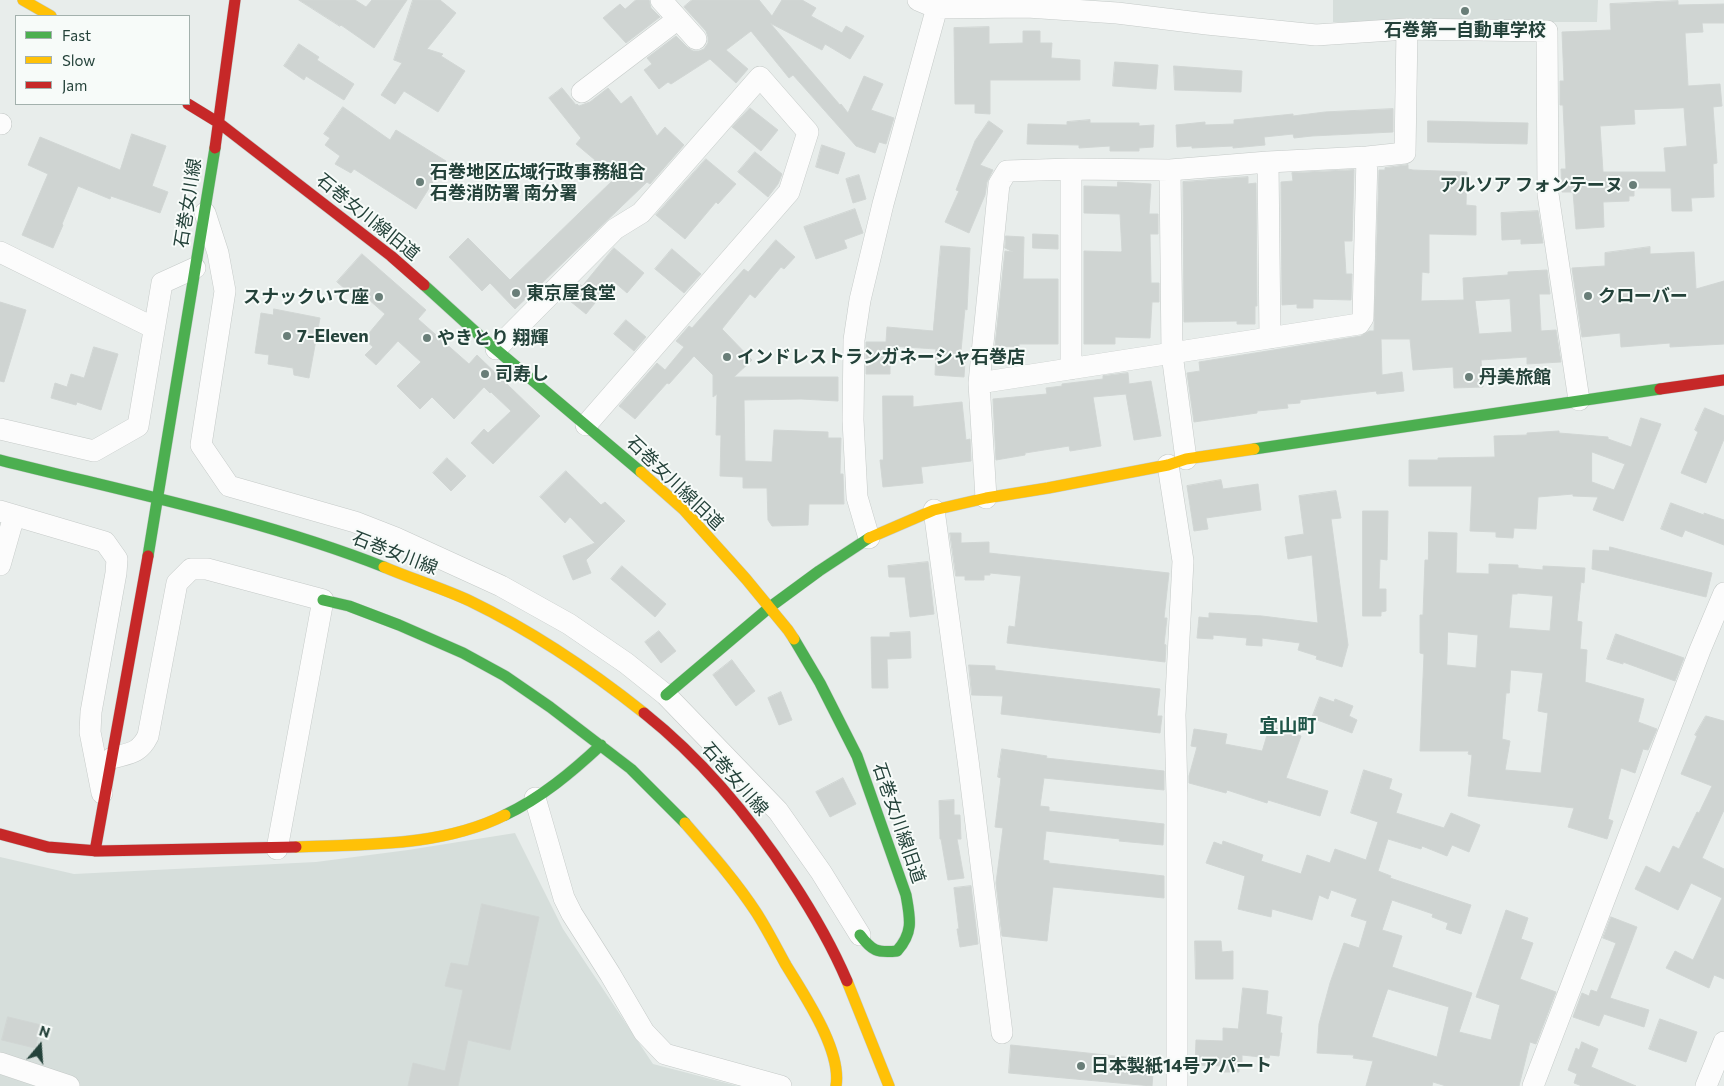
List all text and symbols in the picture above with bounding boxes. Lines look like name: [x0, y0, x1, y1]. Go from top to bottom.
marker: 石巻第一自動車学校: [1459, 5, 1471, 17]
legend: [15, 15, 190, 105]
place label: 石巻第一自動車学校: [1384, 19, 1546, 41]
text: Fast: [62, 26, 91, 44]
text: Slow: [62, 51, 95, 69]
text: Jam: [62, 76, 87, 94]
street label: 石巻女川線: [170, 157, 206, 249]
place label: 石巻地区広域行政事務組合 石巻消防署 南分署: [430, 161, 646, 203]
street label: 石巻女川線旧道: [312, 169, 424, 265]
place label: アルソア フォンテーヌ: [1440, 174, 1623, 196]
marker: 石巻地区広域行政事務組合 石巻消防署 南分署: [414, 176, 426, 188]
marker: アルソア フォンテーヌ: [1627, 179, 1639, 191]
place label: 東京屋食堂: [526, 282, 616, 304]
place label: クローバー: [1598, 285, 1688, 307]
place label: スナックいて座: [243, 286, 369, 308]
marker: 東京屋食堂: [510, 287, 522, 299]
marker: クローバー: [1582, 290, 1594, 302]
marker: スナックいて座: [373, 291, 385, 303]
place label: 7-Eleven: [297, 325, 369, 347]
place label: やきとり 翔輝: [437, 327, 548, 349]
marker: 7-Eleven: [281, 330, 293, 342]
marker: やきとり 翔輝: [421, 332, 433, 344]
place label: インドレストランガネーシャ石巻店: [737, 346, 1025, 368]
marker: インドレストランガネーシャ石巻店: [721, 351, 733, 363]
place label: 司寿し: [495, 363, 549, 385]
place label: 丹美旅館: [1479, 366, 1551, 388]
marker: 司寿し: [479, 368, 491, 380]
marker: 丹美旅館: [1463, 371, 1475, 383]
street label: 石巻女川線旧道: [622, 431, 728, 535]
street label: 石巻女川線: [349, 527, 441, 579]
district label: 宜山町: [1260, 715, 1316, 737]
street label: 石巻女川線: [697, 738, 773, 820]
street label: 石巻女川線旧道: [868, 760, 930, 886]
north arrow: [15, 1021, 65, 1071]
text: N: [37, 1022, 52, 1041]
place label: 日本製紙14号アパート: [1091, 1055, 1272, 1077]
marker: 日本製紙14号アパート: [1075, 1060, 1087, 1072]

